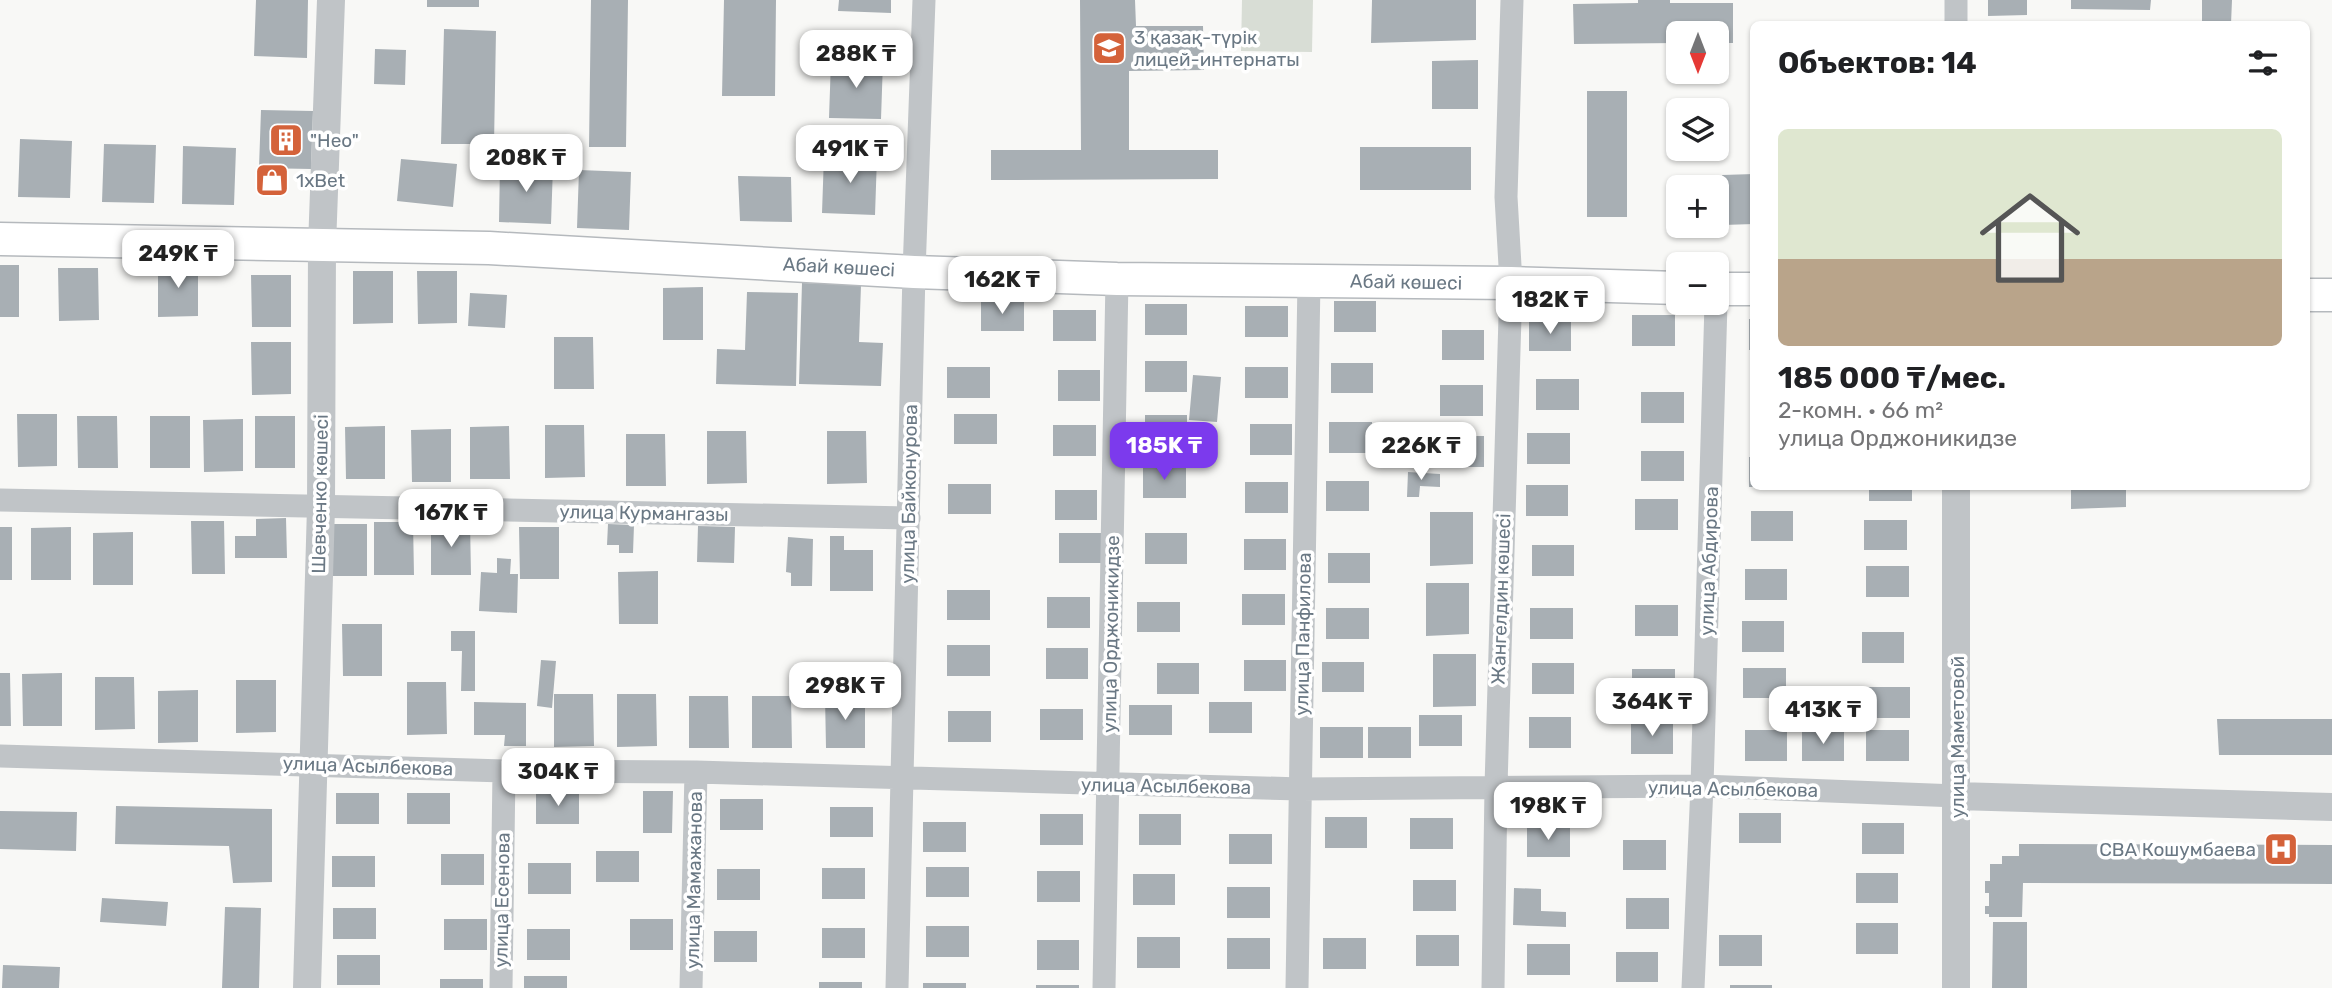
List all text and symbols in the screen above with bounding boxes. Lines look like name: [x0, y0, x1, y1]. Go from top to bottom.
north arrow: [1666, 21, 1729, 84]
map controls: [1666, 21, 1729, 315]
place label: 3 қазақ-түрік лицей-интернаты: [1134, 26, 1300, 71]
school or university icon: 3 қазақ-түрік лицей-интернаты: [1090, 29, 1128, 67]
pin: 288K ₸: [799, 31, 913, 90]
text: 288K ₸: [816, 39, 896, 67]
icon: filters: [2244, 44, 2282, 82]
text: Объектов: 14: [1778, 45, 1977, 81]
button: layers: [1666, 98, 1729, 161]
building icon: "Нео": [267, 121, 305, 159]
pin: 491K ₸: [793, 125, 907, 185]
place label: "Нео": [310, 129, 359, 152]
pin: 208K ₸: [469, 134, 583, 194]
text: 491K ₸: [812, 134, 888, 162]
text: 208K ₸: [486, 143, 566, 171]
shop icon: 1xBet: [253, 161, 291, 199]
place label: 1xBet: [296, 169, 346, 192]
button: +: [1666, 175, 1729, 238]
icon: home: [1967, 175, 2093, 301]
pin: 249K ₸: [121, 230, 235, 290]
text: 249K ₸: [138, 239, 218, 267]
button: −: [1666, 252, 1729, 315]
street label: Абай көшесі: [782, 253, 896, 281]
pin: 162K ₸: [945, 256, 1059, 316]
text: 162K ₸: [964, 265, 1040, 293]
street label: Абай көшесі: [1350, 270, 1462, 294]
pin: 182K ₸: [1493, 276, 1607, 336]
text: 182K ₸: [1512, 285, 1588, 313]
text: 185 000 ₸/мес.: [1778, 360, 2006, 396]
text: 2-комн. · 66 m²: [1778, 396, 1943, 424]
street label: улица Байконурова: [896, 404, 922, 584]
street label: Шевченко көшесі: [307, 414, 333, 574]
pin: 185K ₸: [1107, 422, 1221, 482]
pin: 226K ₸: [1364, 422, 1478, 482]
text: улица Орджоникидзе: [1778, 424, 2017, 452]
text: 185K ₸: [1126, 431, 1202, 459]
text: 226K ₸: [1381, 431, 1461, 459]
street label: улица Абдирова: [1695, 486, 1723, 636]
pin: 167K ₸: [394, 490, 508, 549]
text: 167K ₸: [414, 498, 488, 526]
street label: улица Курмангазы: [559, 500, 729, 526]
street label: Жангелдин көшесі: [1487, 513, 1515, 685]
street label: улица Орджоникидзе: [1098, 535, 1124, 733]
street label: улица Панфилова: [1290, 552, 1316, 716]
street label: улица Маметовой: [1946, 656, 1969, 818]
pin: 298K ₸: [788, 662, 902, 722]
text: 298K ₸: [805, 671, 885, 699]
pin: 364K ₸: [1595, 678, 1709, 738]
pin: 413K ₸: [1766, 686, 1880, 746]
text: 364K ₸: [1612, 687, 1692, 715]
text: 413K ₸: [1785, 695, 1861, 723]
pin: 304K ₸: [501, 748, 615, 808]
street label: улица Асылбекова: [282, 752, 454, 780]
text: 304K ₸: [517, 757, 599, 785]
street label: улица Асылбекова: [1081, 773, 1251, 799]
street label: улица Асылбекова: [1648, 776, 1818, 802]
pin: 198K ₸: [1491, 782, 1605, 842]
street label: улица Мамажанова: [681, 791, 707, 969]
text: 198K ₸: [1510, 791, 1586, 819]
hospital icon: СВА Кошумбаева: [2262, 830, 2300, 868]
street label: улица Есенова: [489, 832, 515, 968]
place label: СВА Кошумбаева: [2099, 838, 2256, 861]

